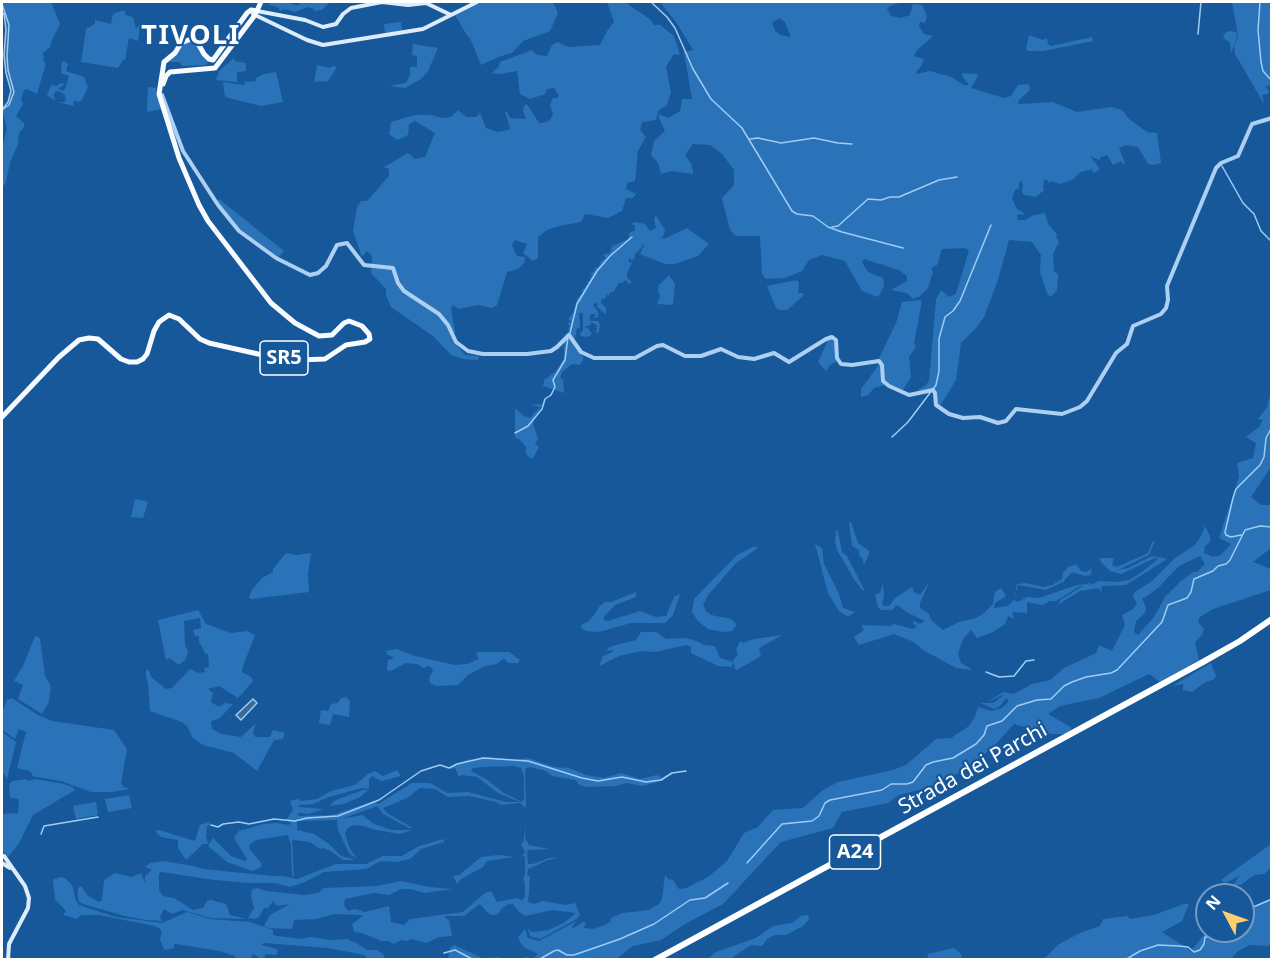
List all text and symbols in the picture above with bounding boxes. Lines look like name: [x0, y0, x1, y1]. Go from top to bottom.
district label: TIVOLI: [141, 20, 241, 52]
road number: SR5: [260, 341, 308, 375]
street label: Strada dei Parchi: [894, 718, 1052, 820]
road number: A24: [830, 835, 880, 869]
north arrow: [1195, 883, 1255, 943]
text: N: [1200, 890, 1225, 915]

